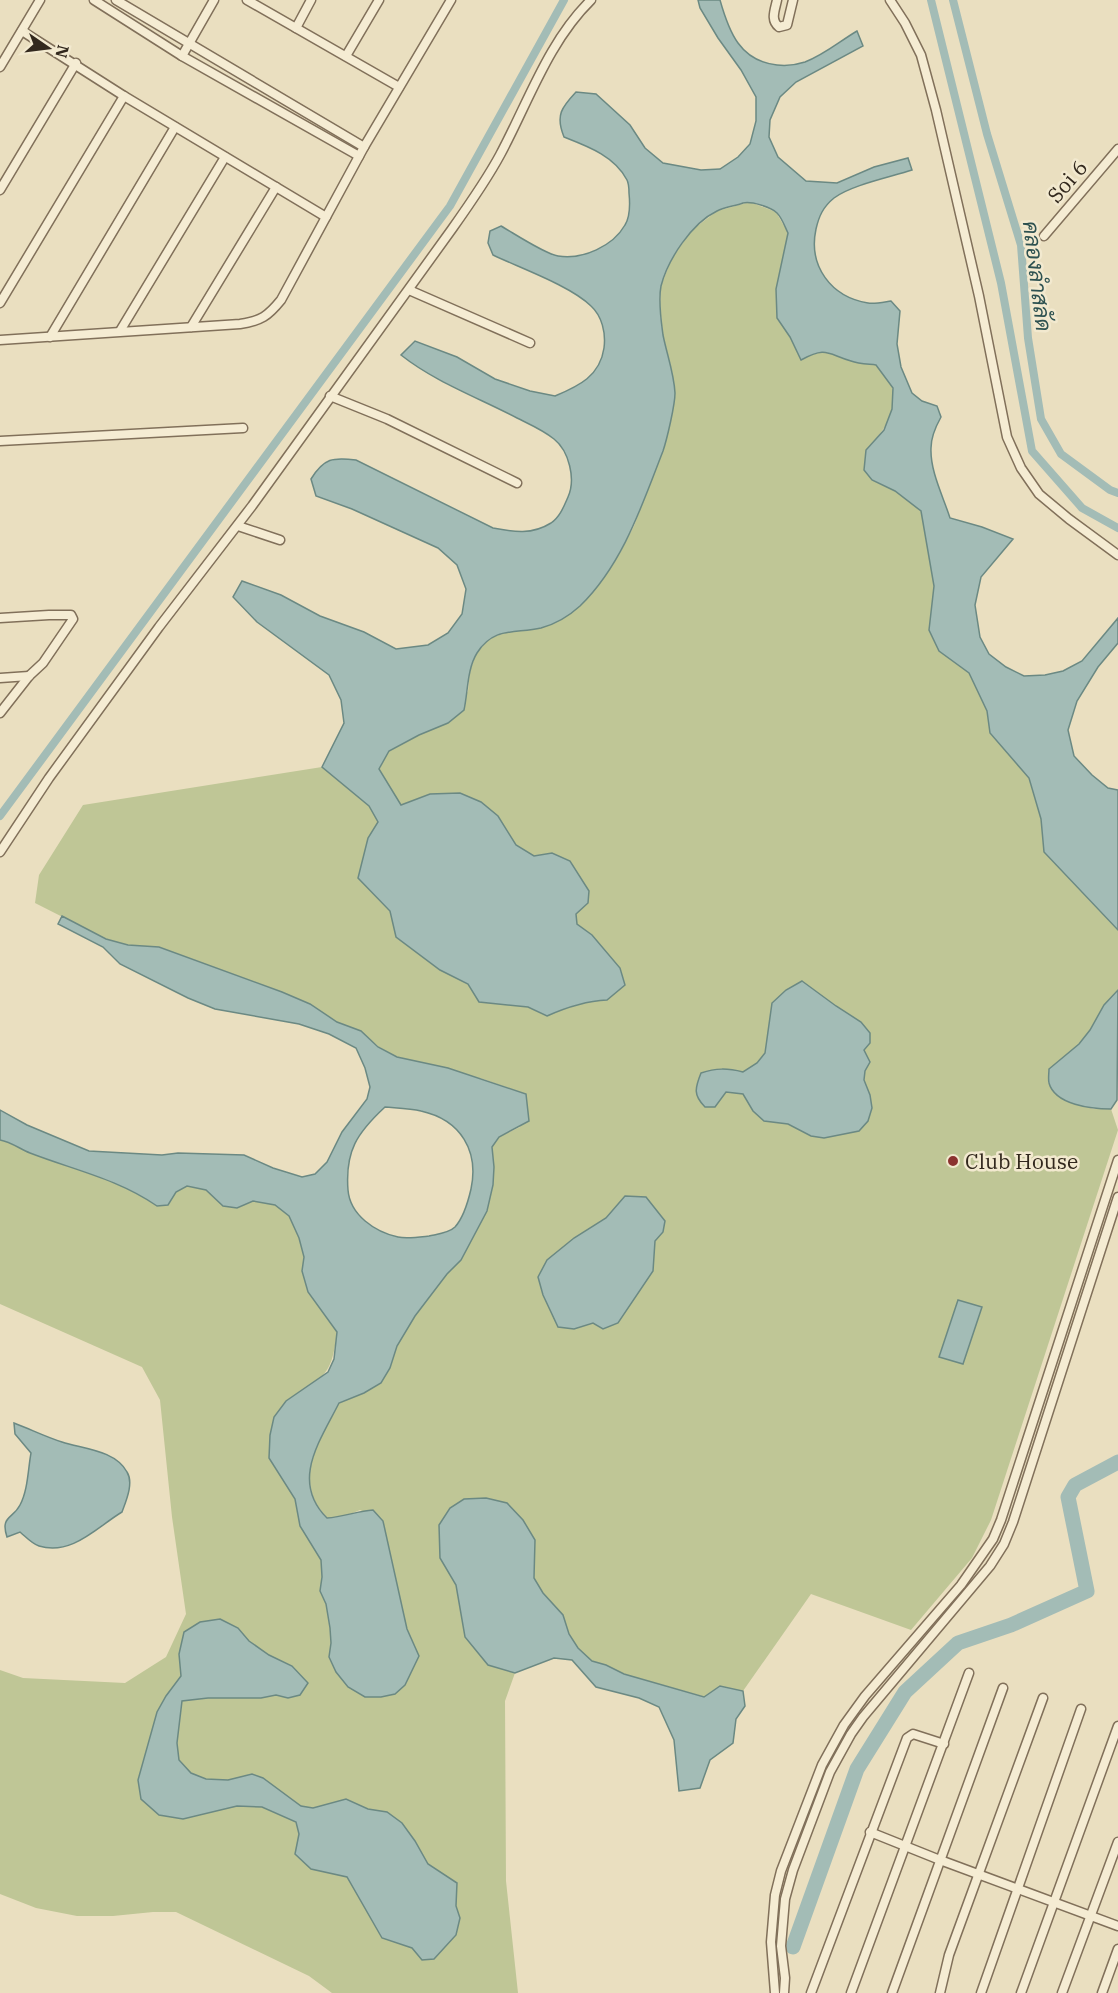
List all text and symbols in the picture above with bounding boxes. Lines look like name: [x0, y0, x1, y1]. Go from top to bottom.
north arrow: [18, 18, 78, 78]
text: N: [51, 43, 74, 60]
street label: Soi 6: [1041, 154, 1093, 208]
water label: คลองลำสลัด: [1017, 219, 1059, 333]
place label: Club House: [965, 1147, 1078, 1175]
marker: Club House: [946, 1154, 960, 1168]

